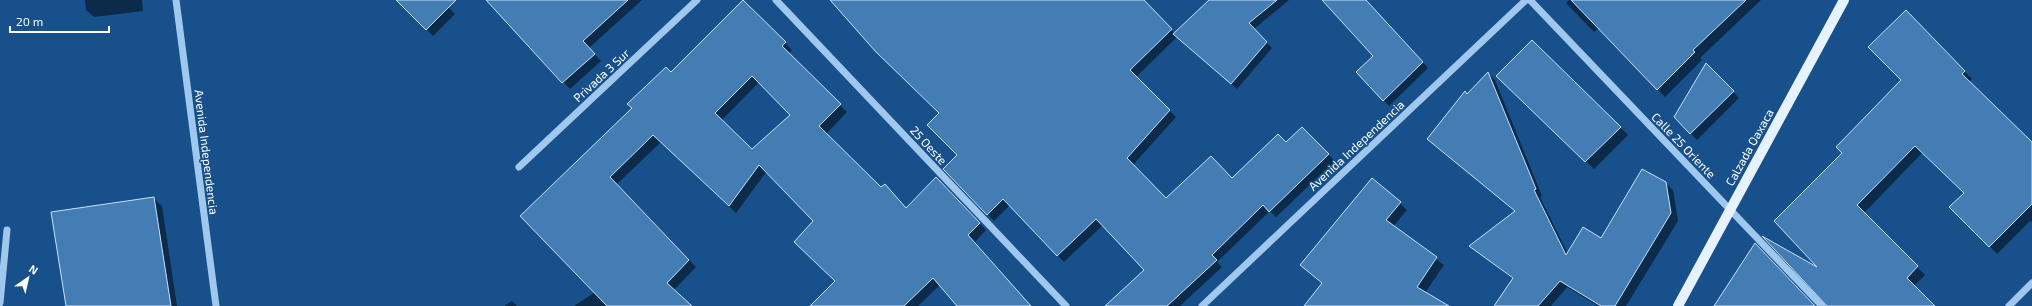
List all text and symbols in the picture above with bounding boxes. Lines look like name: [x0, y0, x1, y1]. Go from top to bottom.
scale bar: [10, 8, 109, 34]
text: 20 m: [16, 14, 43, 28]
street label: Privada 3 Sur: [570, 45, 632, 105]
street label: Avenida Independencia: [192, 89, 222, 215]
street label: Avenida Independencia: [1305, 97, 1407, 193]
street label: Calzada Oaxaca: [1722, 106, 1776, 188]
street label: Calle 25 Oriente: [1649, 109, 1719, 181]
street label: 25 Oeste: [908, 123, 950, 167]
north arrow: [8, 258, 48, 298]
text: N: [27, 262, 41, 277]

